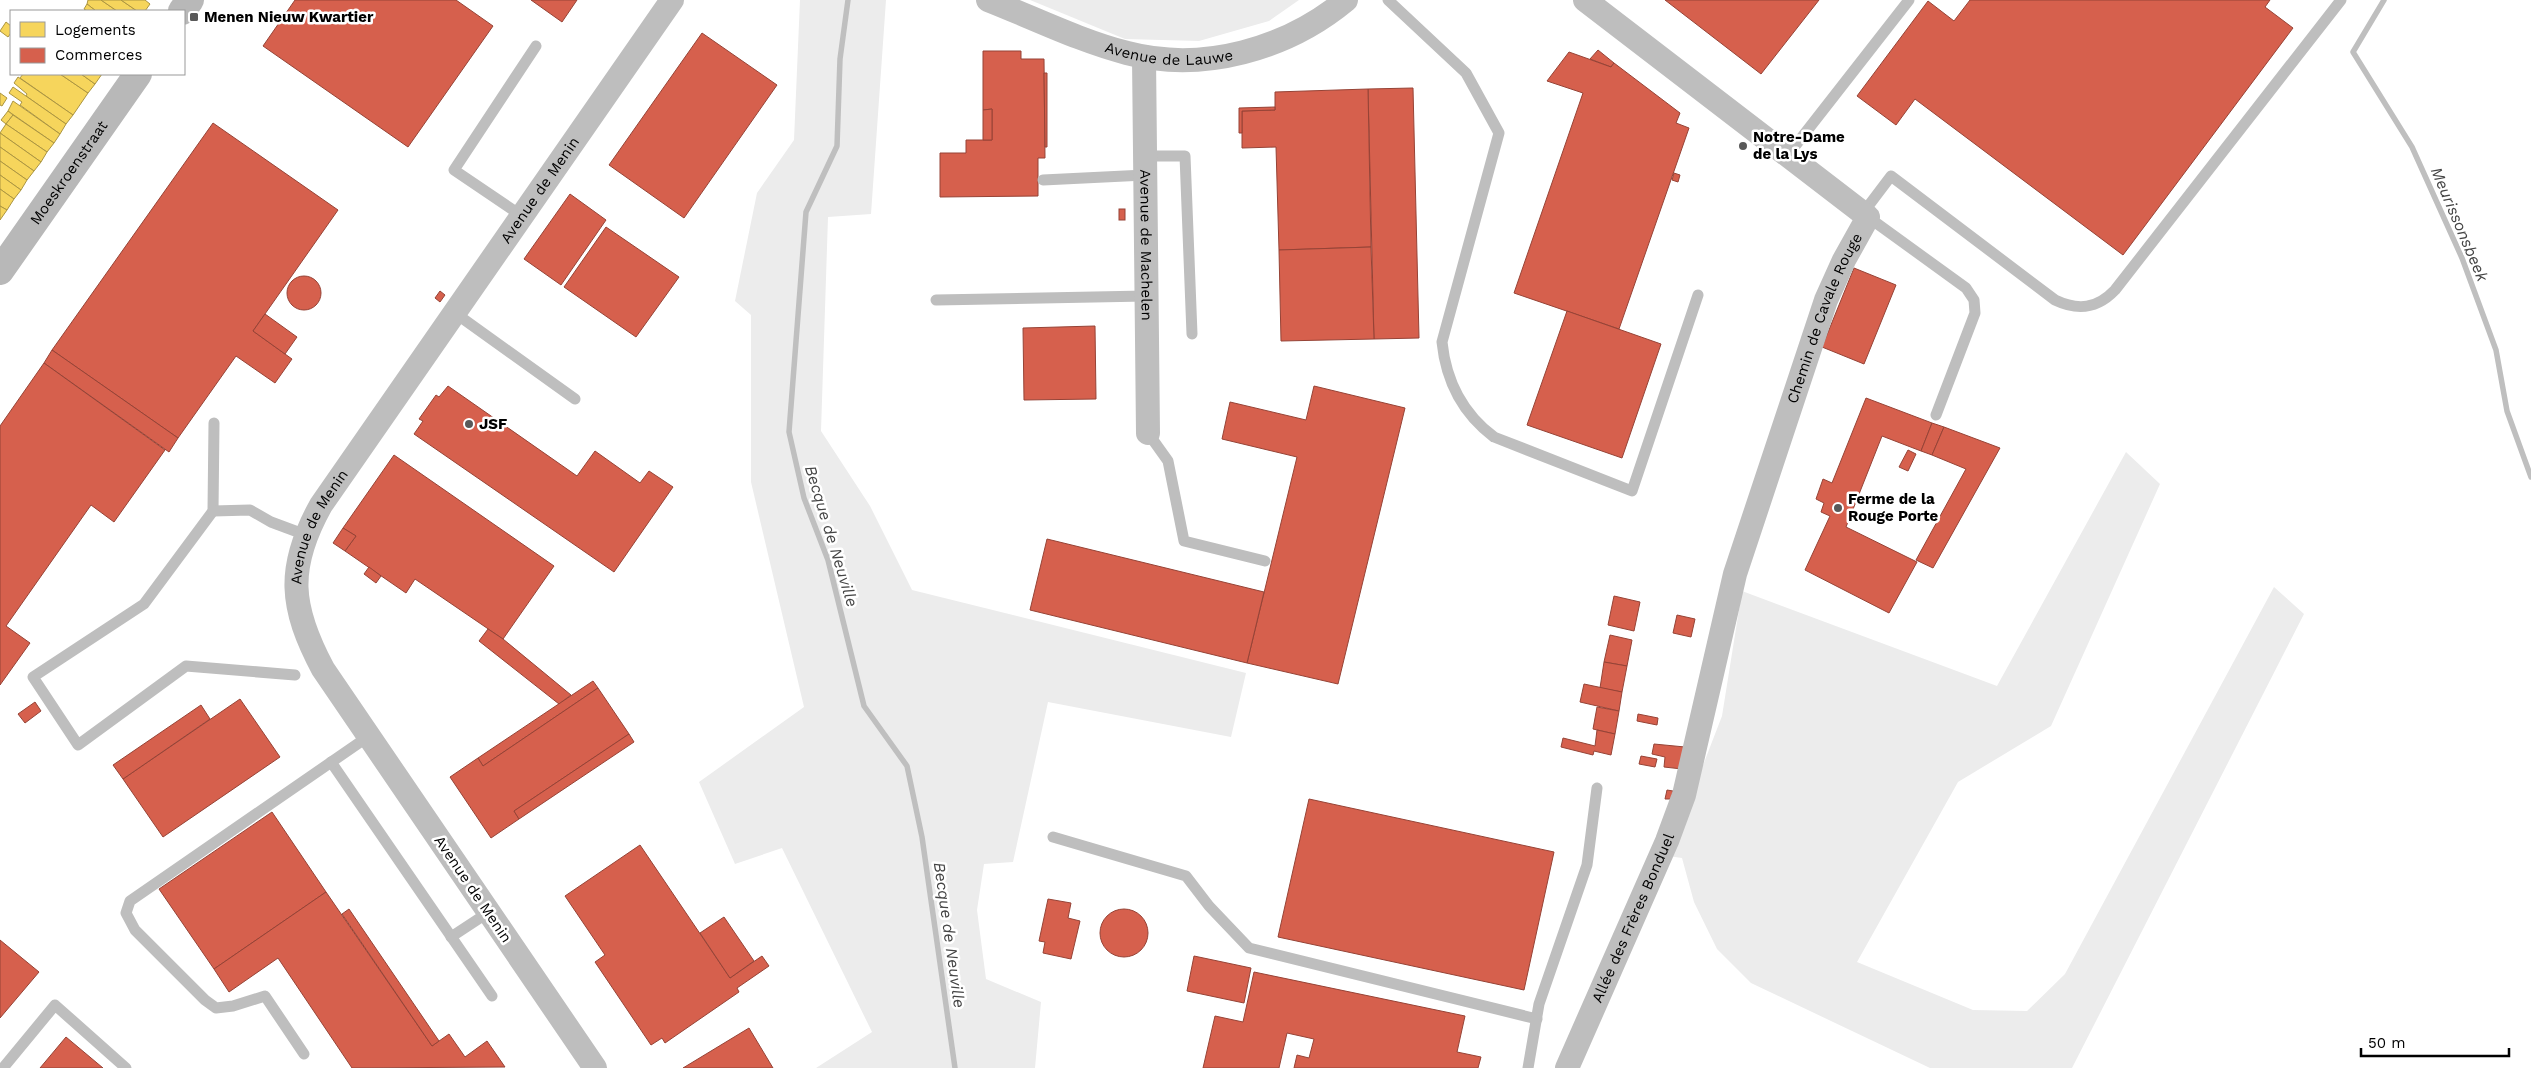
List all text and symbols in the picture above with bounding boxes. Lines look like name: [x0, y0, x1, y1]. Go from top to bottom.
place label: Menen Nieuw Kwartier: [204, 8, 374, 26]
legend: [10, 10, 185, 75]
marker: Menen Nieuw Kwartier: [188, 11, 200, 23]
text: Logements: [55, 21, 136, 39]
street label: Avenue de Lauwe: [1103, 38, 1234, 69]
text: Commerces: [55, 46, 142, 64]
street label: Moeskroenstraat: [26, 117, 112, 228]
place label: Notre-Dame de la Lys: [1753, 128, 1845, 163]
street label: Avenue de Menin: [497, 133, 583, 247]
marker: Notre-Dame de la Lys: [1737, 140, 1749, 152]
water label: Meurissonsbeek: [2427, 164, 2493, 285]
street label: Avenue de Machelen: [1136, 169, 1156, 321]
street label: Chemin de Cavale Rouge: [1783, 230, 1866, 406]
place label: JSF: [479, 415, 507, 433]
marker: JSF: [463, 418, 475, 430]
water label: Becque de Neuville: [801, 463, 862, 609]
street label: Avenue de Menin: [287, 466, 352, 585]
place label: Ferme de la Rouge Porte: [1848, 490, 1938, 525]
marker: Ferme de la Rouge Porte: [1832, 502, 1844, 514]
street label: Allée des Frères Bonduel: [1588, 830, 1678, 1005]
street label: Avenue de Menin: [431, 832, 515, 946]
water label: Becque de Neuville: [930, 861, 969, 1009]
scale bar: [2361, 1026, 2508, 1058]
text: 50 m: [2368, 1034, 2405, 1052]

